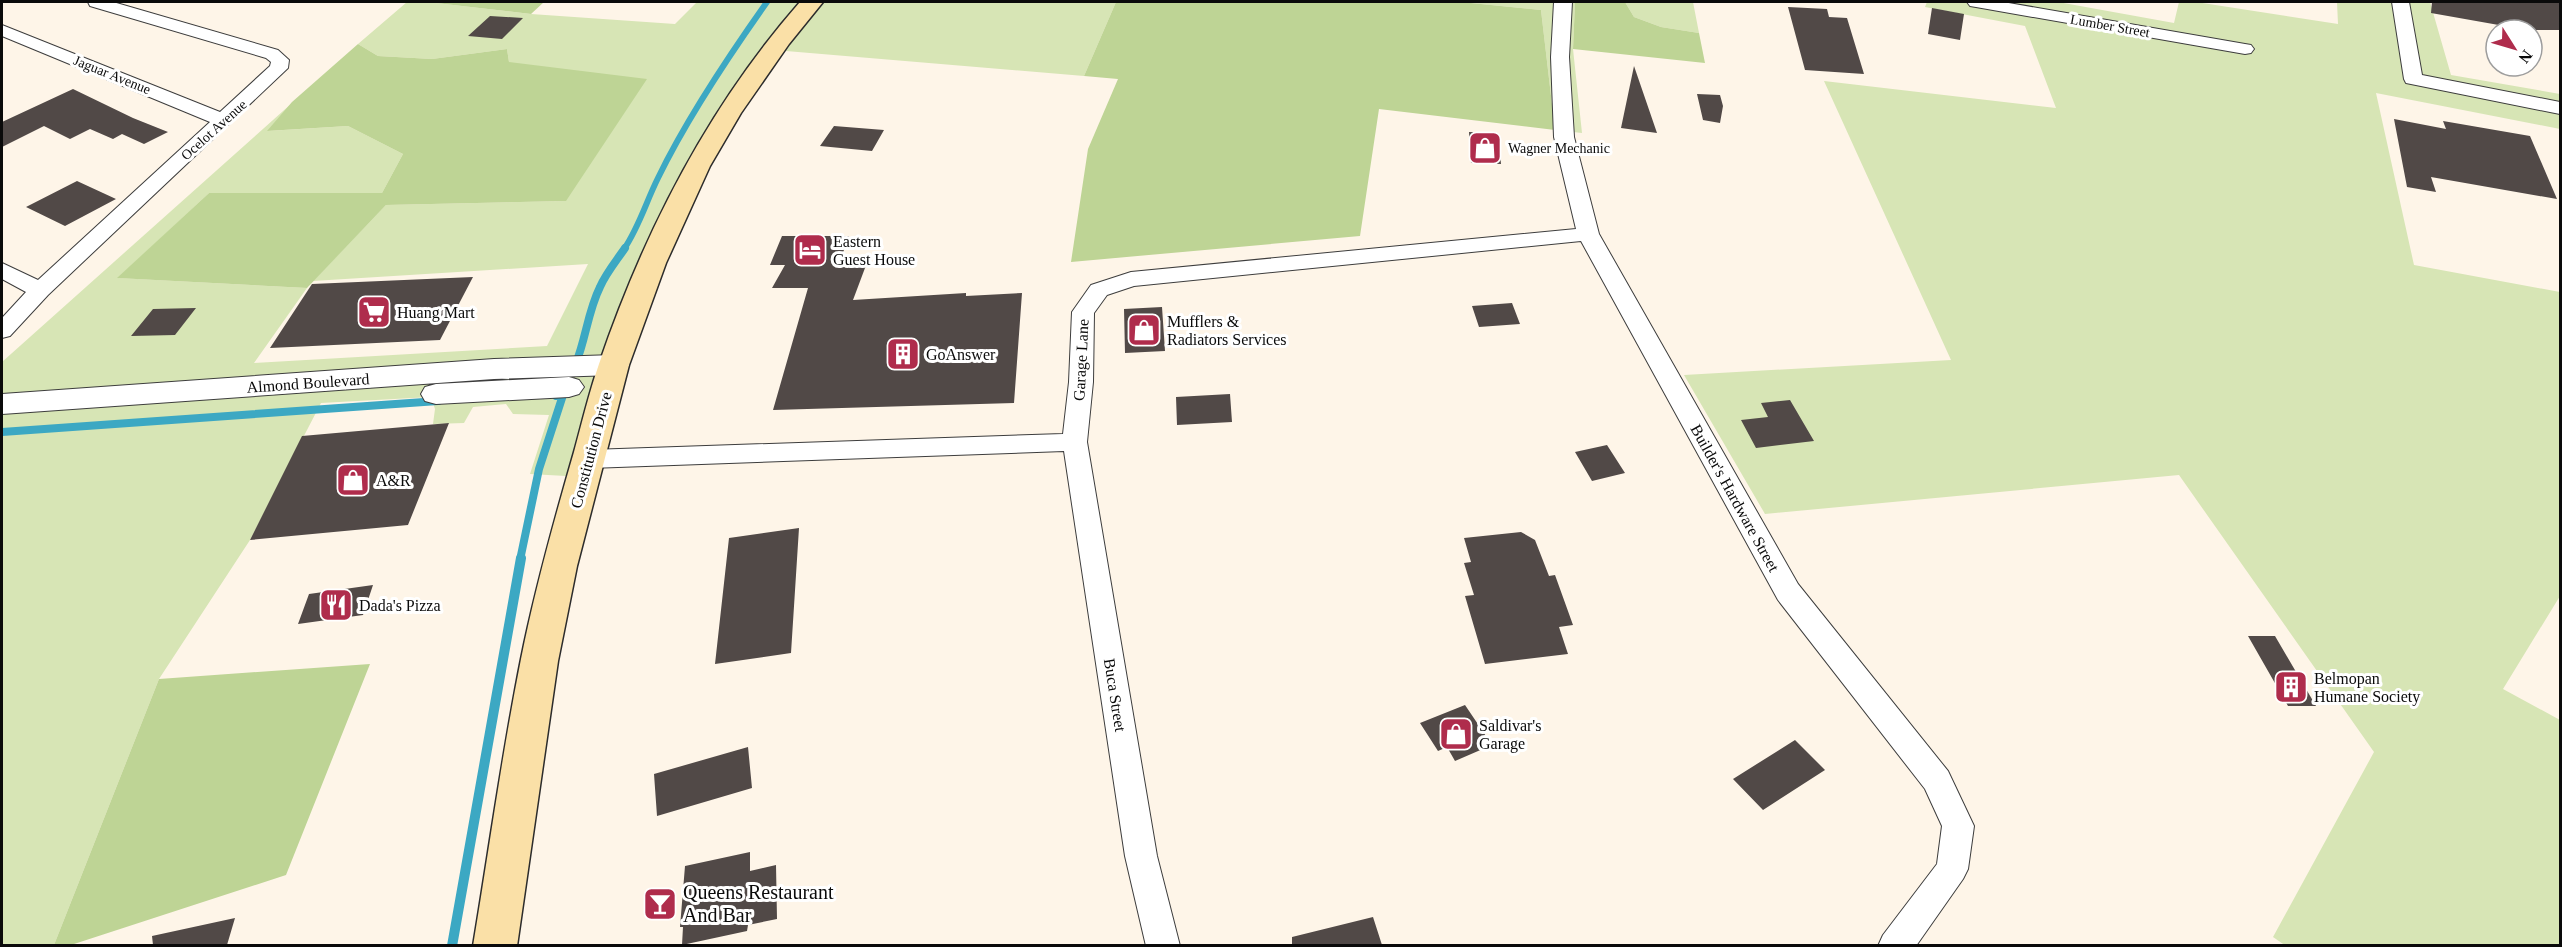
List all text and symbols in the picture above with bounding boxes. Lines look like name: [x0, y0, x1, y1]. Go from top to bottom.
street label: Lumber Street: [2069, 12, 2151, 40]
north arrow: [2484, 18, 2544, 78]
text: N: [2515, 47, 2536, 67]
street label: Jaguar Avenue: [71, 53, 153, 97]
street label: Ocelot Avenue: [178, 97, 250, 163]
shop icon: Wagner Mechanic: [1467, 130, 1503, 166]
place label: Wagner Mechanic: [1508, 141, 1610, 156]
hotel icon: Eastern Guest House: [792, 232, 828, 268]
place label: Eastern Guest House: [833, 233, 915, 268]
supermarket icon: Huang Mart: [356, 294, 392, 330]
place label: Huang Mart: [397, 304, 475, 322]
shop icon: Mufflers & Radiators Services: [1126, 312, 1162, 348]
place label: Mufflers & Radiators Services: [1167, 313, 1287, 348]
street label: Garage Lane: [1070, 319, 1093, 402]
building icon: GoAnswer: [885, 336, 921, 372]
place label: GoAnswer: [926, 346, 996, 363]
street label: Almond Boulevard: [246, 370, 370, 396]
street label: Constitution Drive: [567, 390, 615, 510]
street label: Builder's Hardware Street: [1687, 422, 1783, 575]
shop icon: A&R: [335, 462, 371, 498]
place label: A&R: [376, 472, 411, 489]
restaurant icon: Dada's Pizza: [318, 587, 354, 623]
place label: Dada's Pizza: [359, 597, 441, 614]
street label: Buca Street: [1101, 657, 1129, 734]
building icon: Belmopan Humane Society: [2273, 669, 2309, 705]
place label: Belmopan Humane Society: [2314, 670, 2420, 706]
shop icon: Saldivar's Garage: [1438, 716, 1474, 752]
place label: Saldivar's Garage: [1479, 717, 1541, 753]
place label: Queens Restaurant And Bar: [683, 881, 834, 926]
bar icon: Queens Restaurant And Bar: [642, 886, 678, 922]

